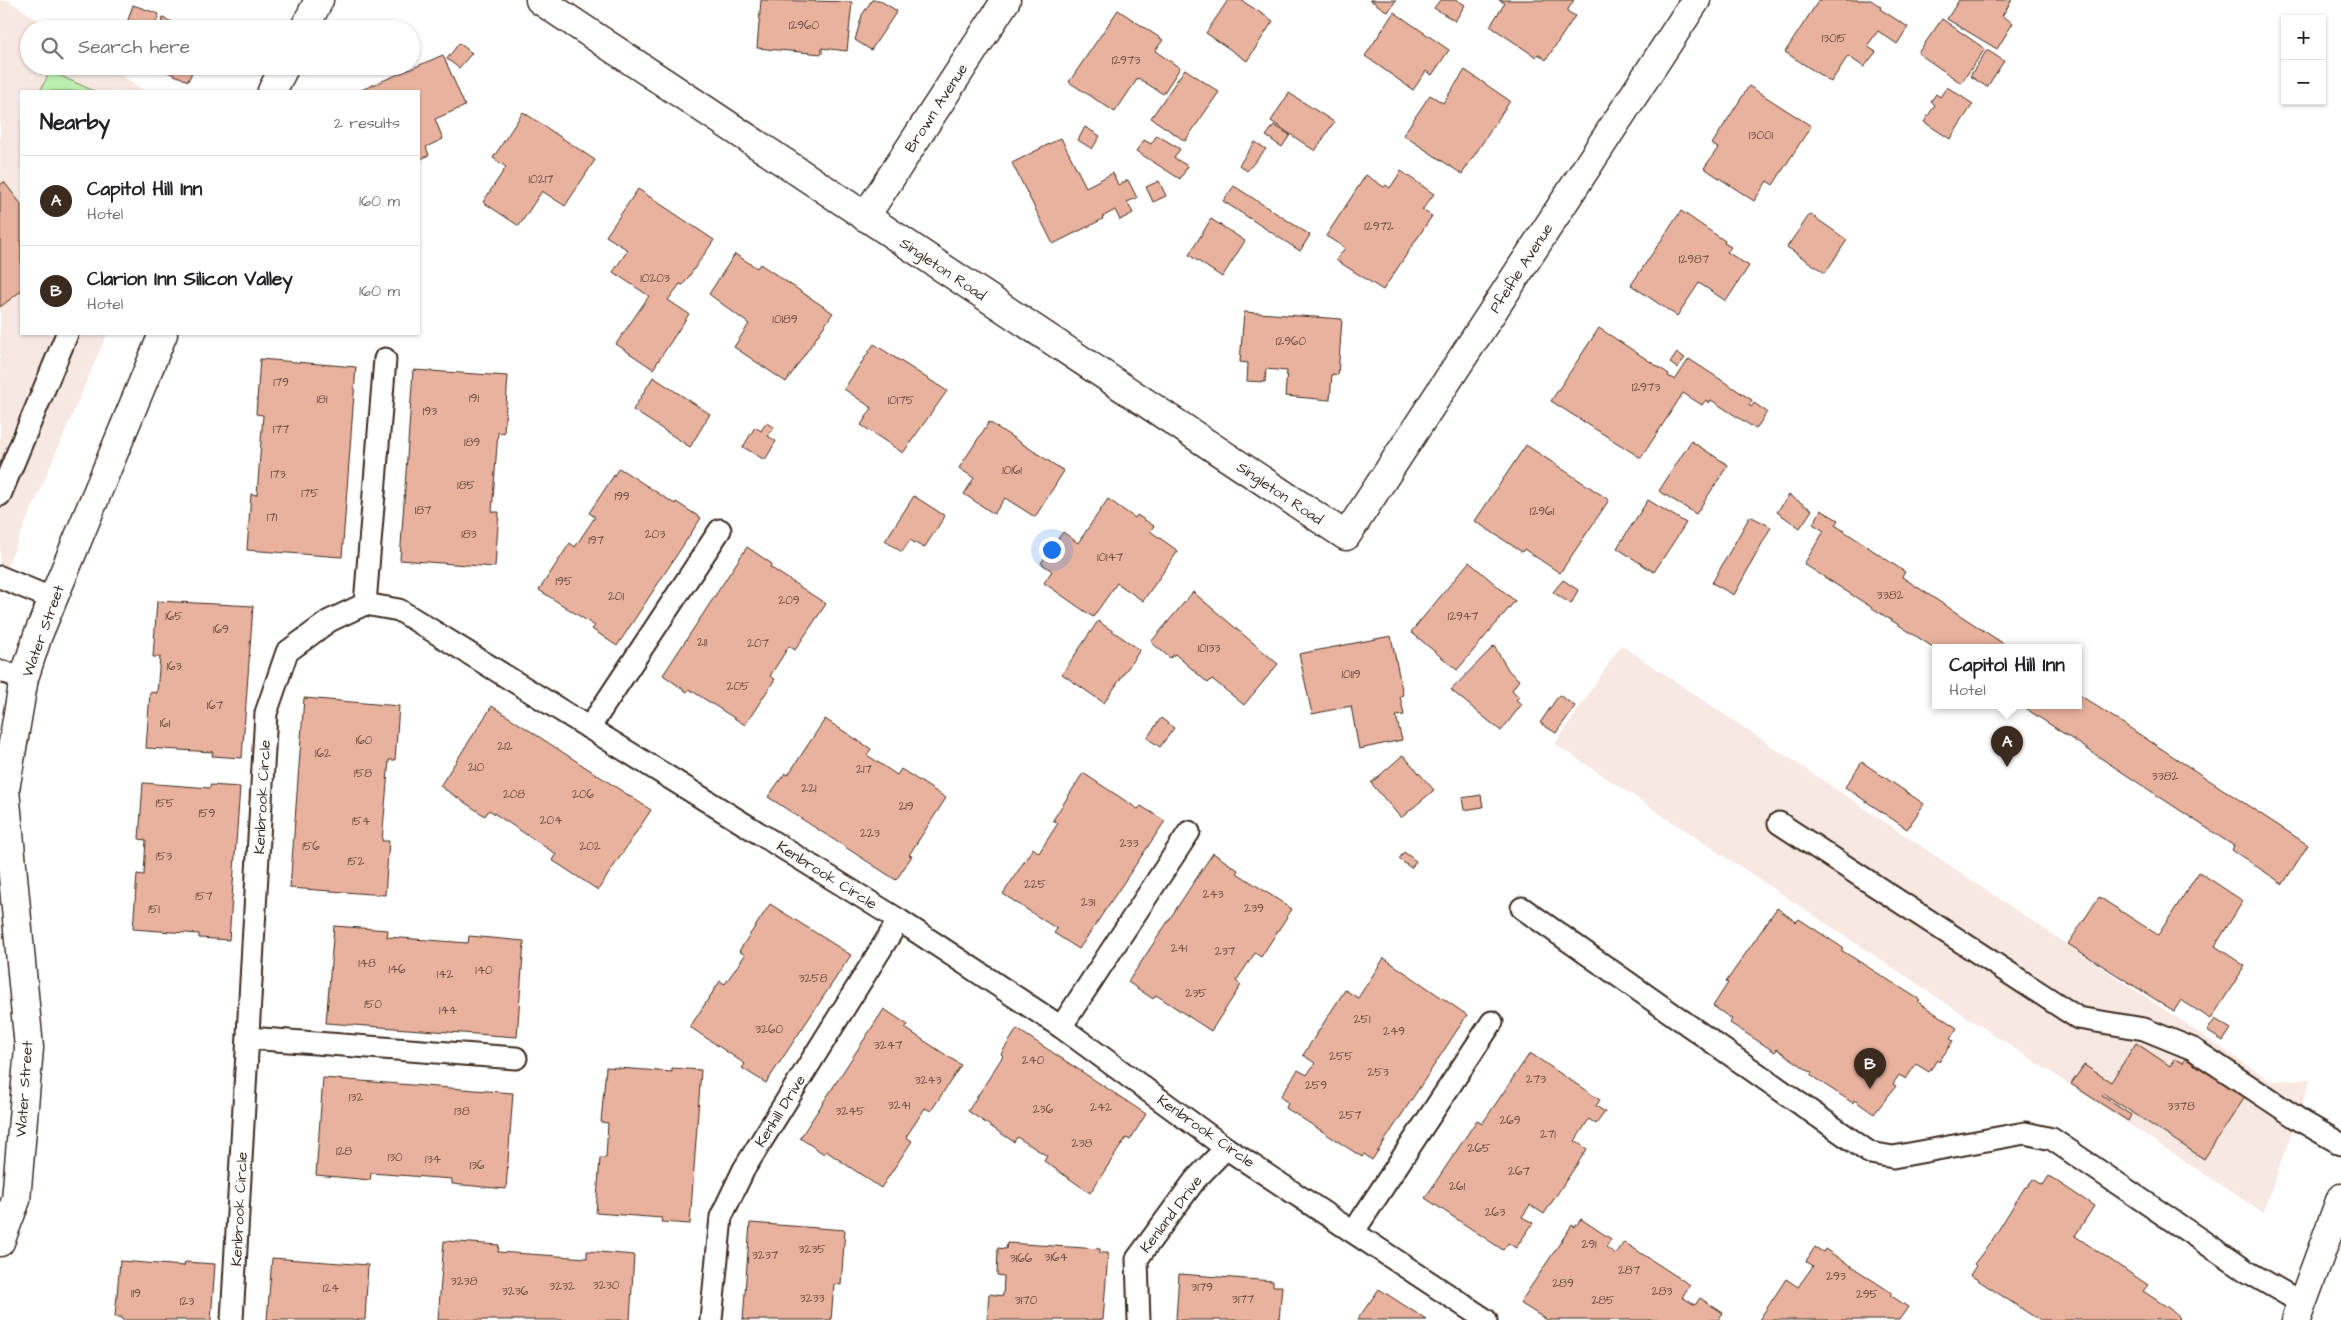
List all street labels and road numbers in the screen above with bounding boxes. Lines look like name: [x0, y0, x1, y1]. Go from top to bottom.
street label: Brown Avenue: [900, 60, 973, 157]
street label: Pfeifle Avenue: [1485, 219, 1558, 317]
street label: Singleton Road: [895, 233, 990, 307]
street label: Singleton Road: [1232, 457, 1327, 531]
street label: Water Street: [17, 582, 70, 680]
street label: Kenbrook Circle: [249, 739, 276, 855]
street label: Kenbrook Circle: [773, 836, 881, 915]
street label: Water Street: [11, 1040, 38, 1138]
street label: Kenhill Drive: [750, 1071, 811, 1151]
street label: Kenbrook Circle: [1153, 1090, 1259, 1173]
street label: Kenbrook Circle: [226, 1151, 253, 1267]
street label: Kenland Drive: [1135, 1171, 1207, 1257]

